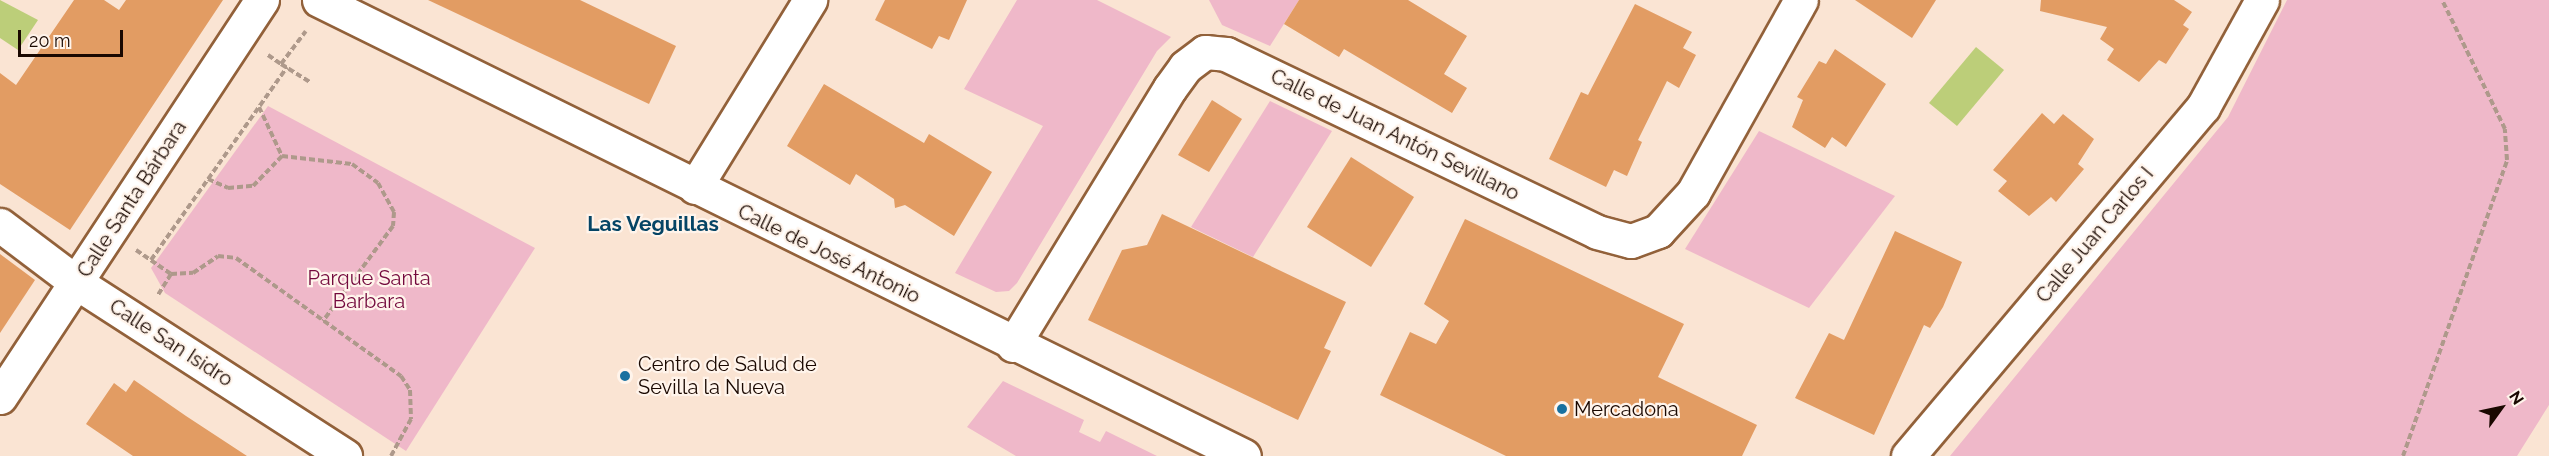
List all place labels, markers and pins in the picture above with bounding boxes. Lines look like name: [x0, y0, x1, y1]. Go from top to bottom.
place label: Centro de Salud de Sevilla la Nueva: [638, 352, 817, 399]
marker: Centro de Salud de Sevilla la Nueva: [616, 367, 634, 385]
place label: Mercadona: [1574, 397, 1679, 421]
marker: Mercadona: [1555, 402, 1569, 416]

